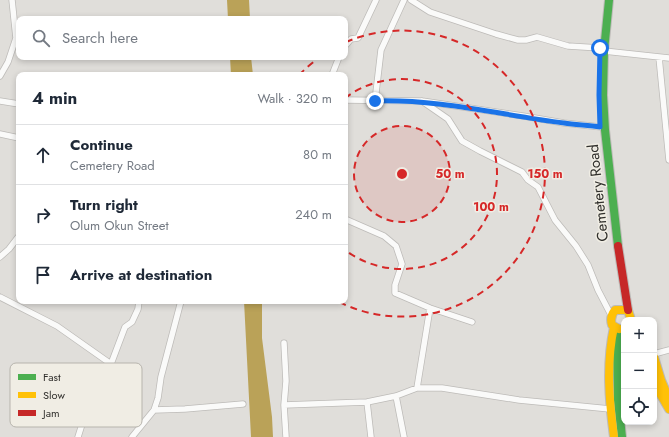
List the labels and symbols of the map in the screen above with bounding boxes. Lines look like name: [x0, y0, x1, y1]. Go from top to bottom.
route start: [591, 39, 609, 57]
route end: [366, 92, 384, 110]
street label: Cemetery Road: [582, 143, 614, 243]
text: 50 m: [435, 165, 465, 183]
text: 150 m: [527, 165, 563, 183]
centre of rings: [395, 167, 409, 181]
text: 100 m: [473, 198, 509, 216]
legend: [10, 363, 142, 427]
text: Fast: [43, 369, 61, 385]
text: Slow: [43, 387, 65, 403]
text: Jam: [41, 405, 60, 421]

